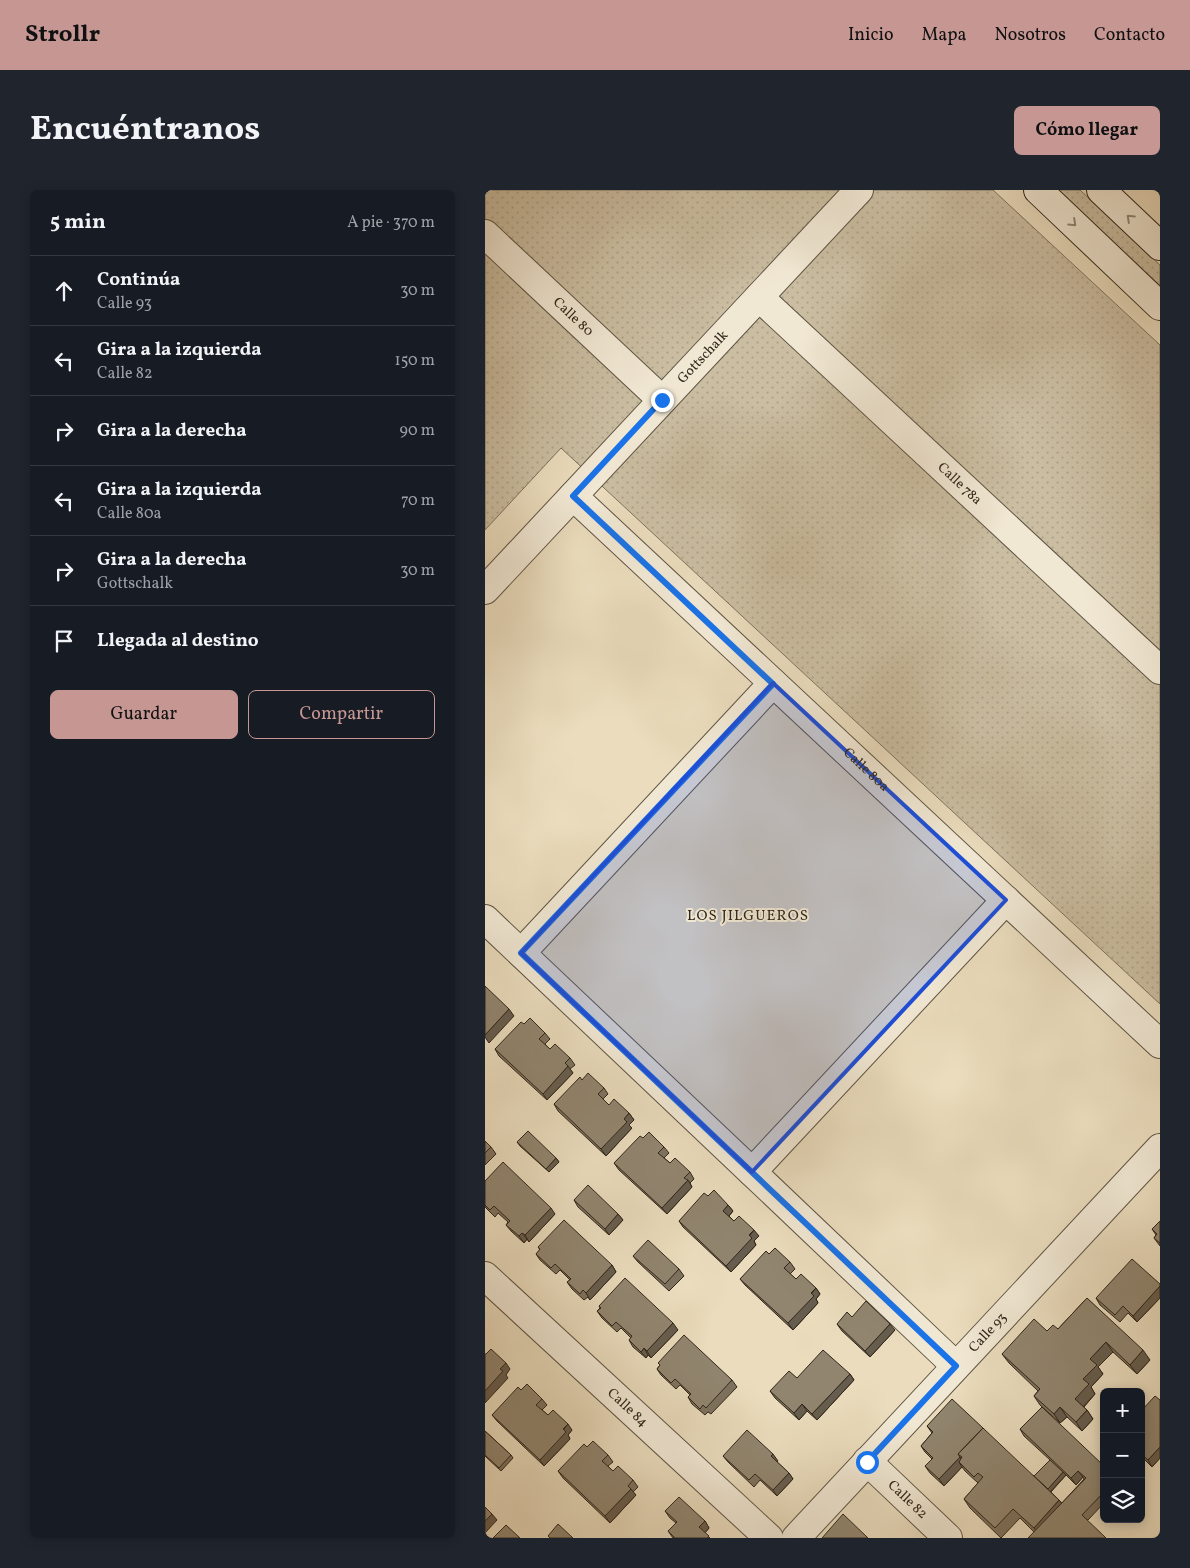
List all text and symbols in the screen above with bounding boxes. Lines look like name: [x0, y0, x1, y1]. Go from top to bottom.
text: Strollr: [25, 18, 100, 52]
text: Inicio: [848, 23, 894, 48]
text: Mapa: [922, 23, 967, 48]
text: Nosotros: [995, 23, 1066, 48]
text: Contacto: [1094, 23, 1165, 48]
text: Encuéntranos: [30, 106, 260, 154]
button: Cómo llegar: [1014, 106, 1160, 155]
text: 5 min: [50, 208, 106, 237]
text: A pie · 370 m: [347, 212, 435, 234]
one-way arrow: [1127, 215, 1136, 224]
one-way arrow: [1067, 217, 1076, 226]
text: Continúa: [97, 267, 180, 293]
icon: ahead: [50, 277, 78, 305]
text: 30 m: [400, 280, 435, 302]
text: Calle 93: [97, 293, 152, 315]
street label: Calle 80: [549, 293, 598, 341]
street label: Gottschalk: [673, 326, 733, 388]
text: Gira a la izquierda: [97, 337, 262, 363]
icon: left: [50, 347, 78, 375]
text: 150 m: [394, 350, 435, 372]
text: Calle 82: [97, 363, 153, 385]
route end: [651, 389, 674, 412]
icon: right: [50, 417, 78, 445]
text: Gira a la derecha: [97, 418, 247, 444]
text: 90 m: [399, 420, 435, 442]
street label: Calle 78a: [933, 458, 986, 509]
text: Gira a la izquierda: [97, 477, 262, 503]
icon: left: [50, 487, 78, 515]
text: 70 m: [401, 490, 435, 512]
text: Calle 80a: [97, 503, 161, 525]
text: Gira a la derecha: [97, 547, 247, 573]
icon: right: [50, 557, 78, 585]
text: 30 m: [400, 560, 435, 582]
text: Gottschalk: [97, 573, 173, 595]
icon: arrive: [50, 627, 78, 655]
text: Llegada al destino: [97, 628, 259, 654]
button: Guardar: [50, 690, 238, 739]
button: Compartir: [248, 690, 435, 739]
street label: Calle 80a: [839, 743, 893, 796]
district label: LOS JILGUEROS: [687, 906, 809, 927]
street label: Calle 93: [964, 1308, 1011, 1357]
street label: Calle 84: [603, 1384, 652, 1431]
map controls: [1100, 1388, 1145, 1523]
button: +: [1100, 1388, 1145, 1433]
button: −: [1100, 1433, 1145, 1478]
route start: [856, 1451, 879, 1474]
street label: Calle 82: [883, 1476, 932, 1523]
button: layers: [1100, 1478, 1145, 1523]

